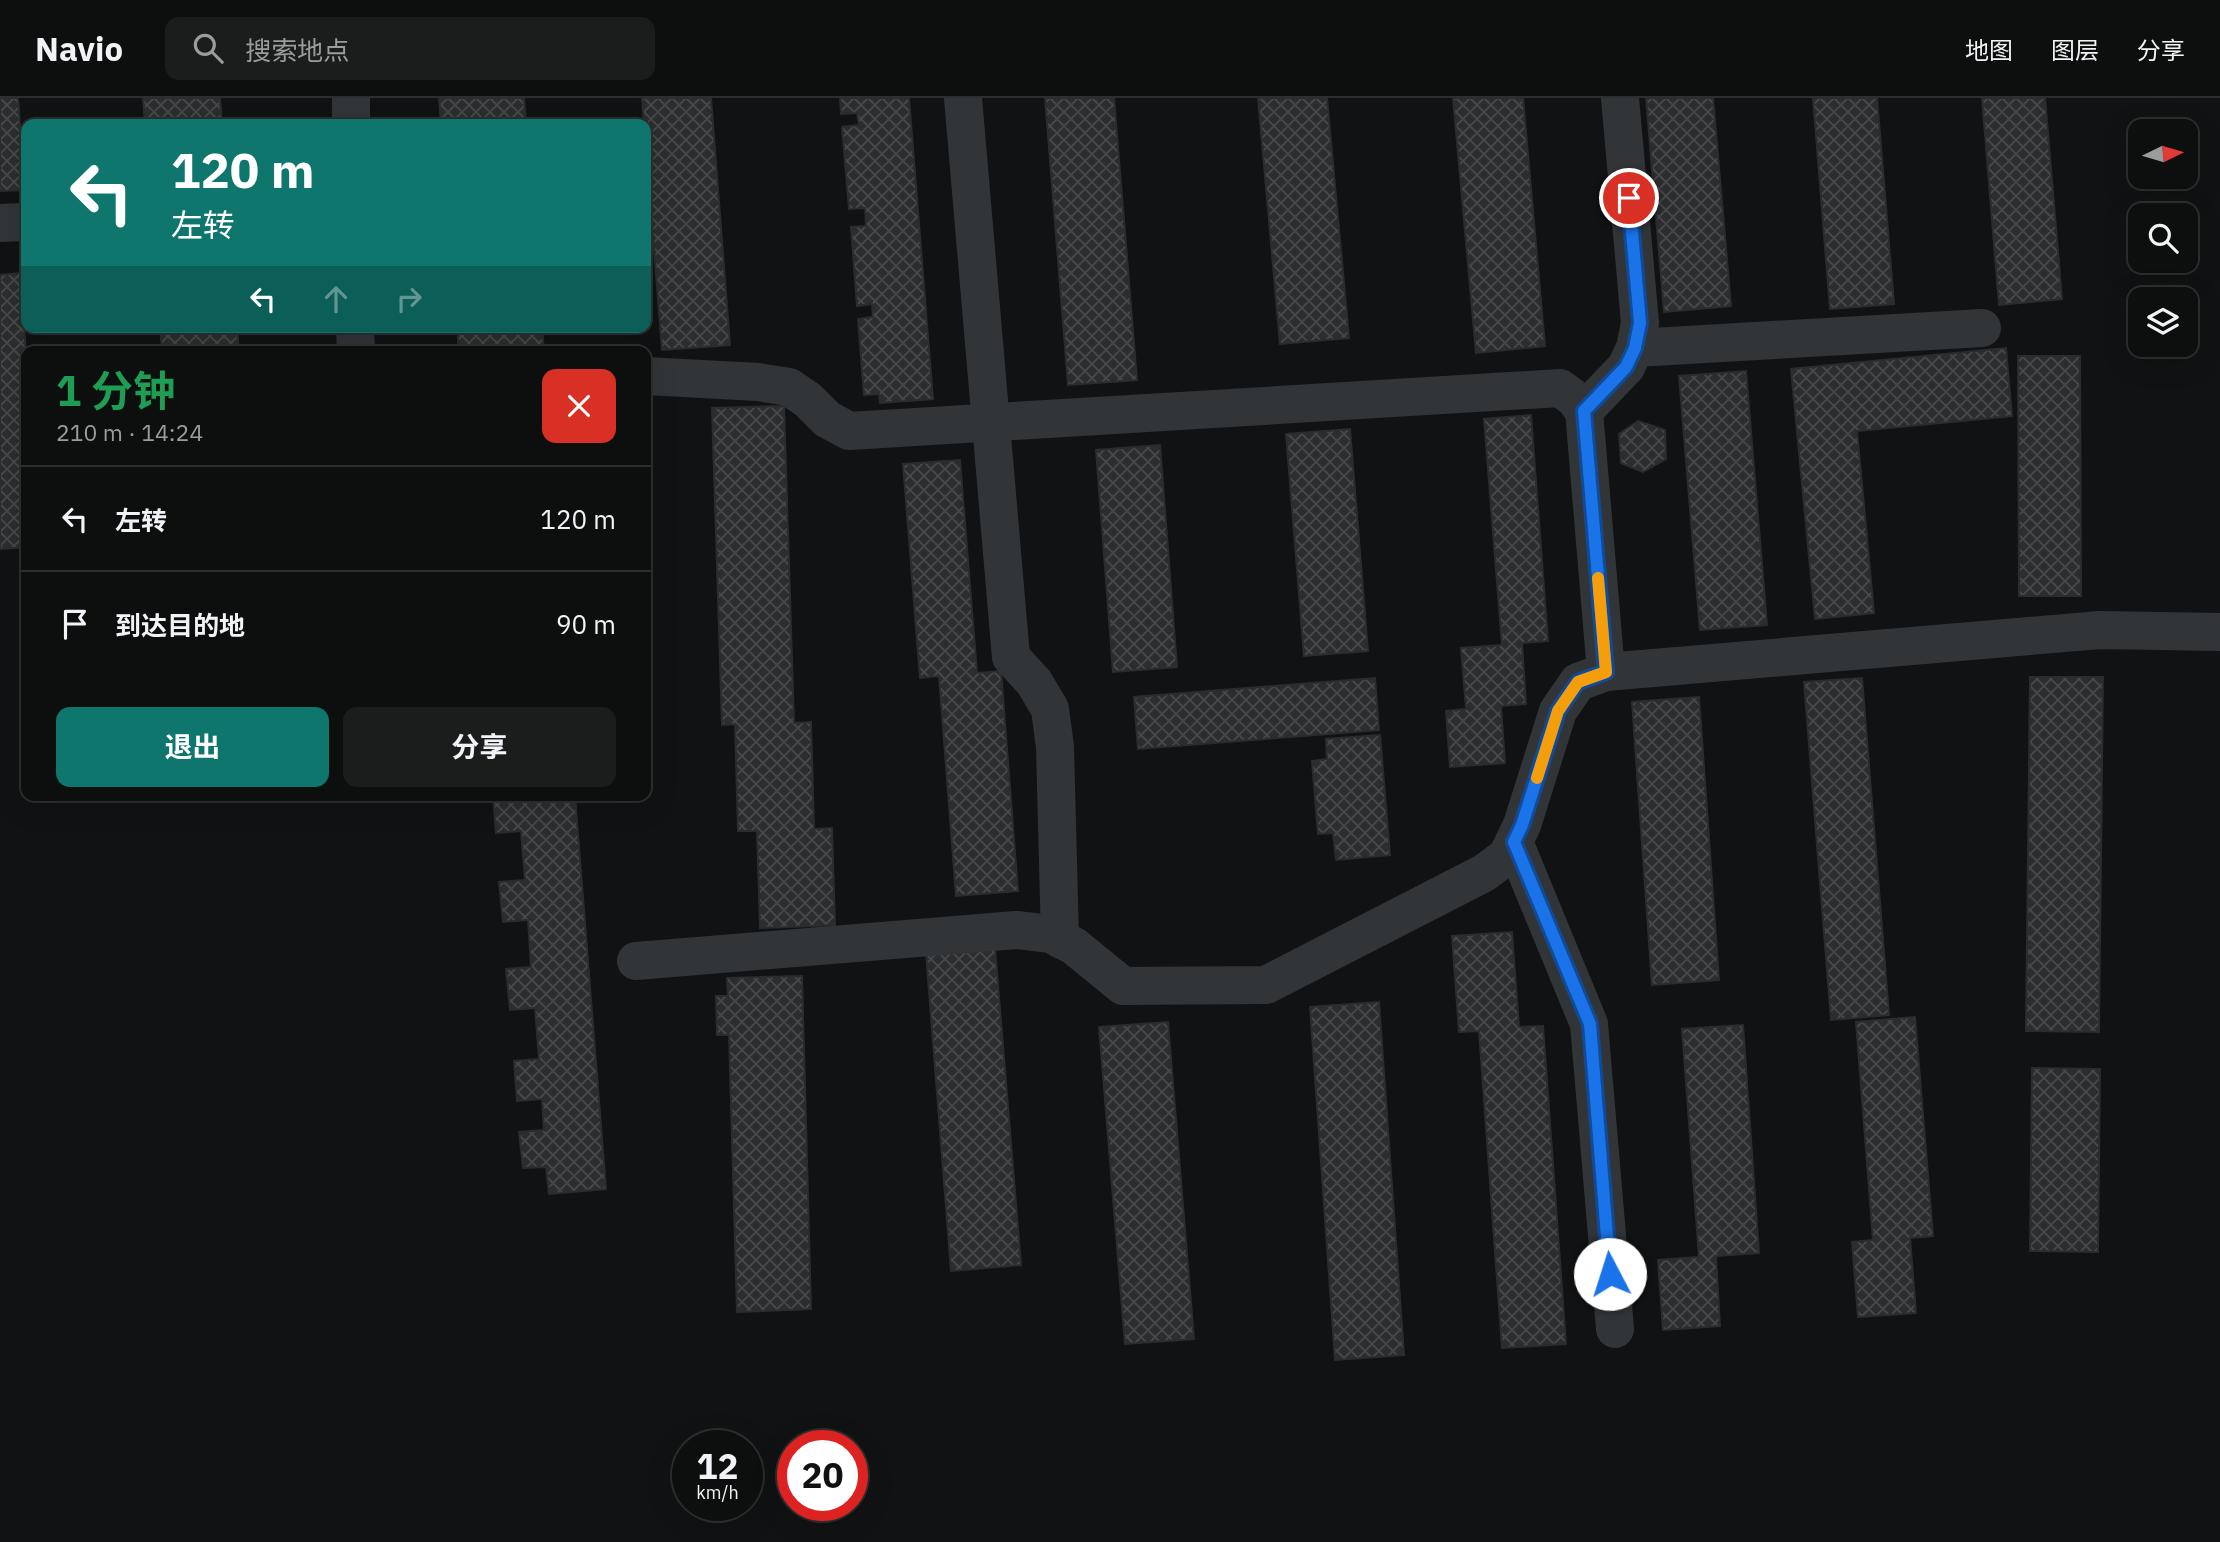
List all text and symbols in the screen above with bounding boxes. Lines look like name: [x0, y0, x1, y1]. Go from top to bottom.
search box: [165, 17, 655, 80]
text: Navio: [35, 27, 123, 70]
icon: search: [189, 29, 227, 67]
text: 搜索地点: [245, 33, 349, 67]
text: 地图: [1965, 34, 2013, 66]
text: 图层: [2051, 34, 2099, 66]
text: 分享: [2137, 34, 2185, 66]
north arrow: [2128, 119, 2198, 189]
map controls: [2128, 119, 2198, 357]
text: 120 m: [171, 138, 315, 201]
icon: left: [56, 147, 147, 238]
pin: [1599, 168, 1659, 228]
icon: arrive: [1610, 179, 1648, 217]
button: search: [2128, 203, 2198, 273]
text: 左转: [171, 204, 235, 246]
icon: left: [244, 280, 282, 318]
icon: ahead: [317, 280, 355, 318]
icon: right: [390, 280, 428, 318]
button: layers: [2128, 287, 2198, 357]
text: 1 分钟: [56, 363, 175, 418]
button: close: [542, 369, 616, 443]
text: 210 m · 14:24: [56, 417, 203, 447]
icon: left: [56, 500, 94, 538]
text: 120 m: [540, 502, 616, 536]
text: 左转: [115, 503, 167, 537]
icon: arrive: [56, 605, 94, 643]
text: 90 m: [556, 607, 616, 641]
text: 到达目的地: [115, 608, 245, 642]
button: 退出: [56, 707, 329, 787]
button: 分享: [343, 707, 616, 787]
position arrow: [1573, 1237, 1647, 1311]
speed limit sign: 20: [777, 1430, 868, 1521]
text: 12: [696, 1443, 739, 1489]
text: km/h: [696, 1481, 739, 1504]

